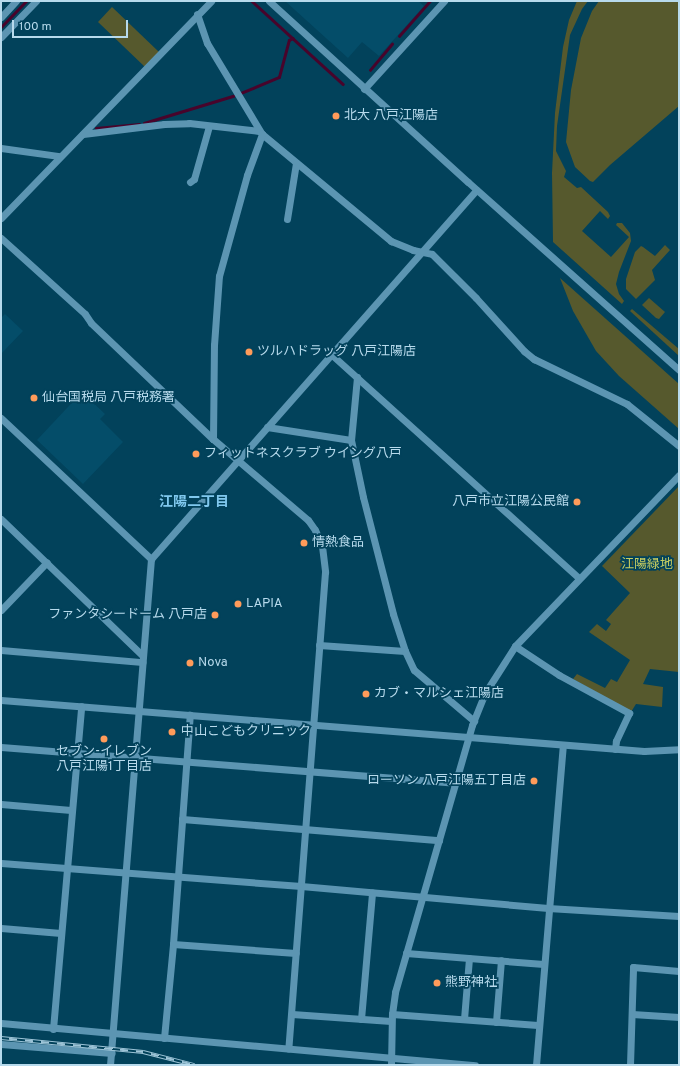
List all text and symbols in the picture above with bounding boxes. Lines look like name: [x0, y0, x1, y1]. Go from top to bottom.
scale bar: [14, 12, 130, 38]
text: 100 m: [19, 19, 52, 35]
place label: 北大 八戸江陽店: [344, 108, 438, 124]
marker: 北大 八戸江陽店: [331, 111, 341, 121]
place label: ツルハドラッグ 八戸江陽店: [257, 344, 416, 360]
marker: ツルハドラッグ 八戸江陽店: [244, 347, 254, 357]
place label: 仙台国税局 八戸税務署: [42, 390, 175, 406]
marker: 仙台国税局 八戸税務署: [29, 393, 39, 403]
place label: フィットネスクラブ ウイング八戸: [204, 446, 402, 462]
marker: フィットネスクラブ ウイング八戸: [191, 449, 201, 459]
place label: 八戸市立江陽公民館: [452, 494, 569, 510]
district label: 江陽二丁目: [159, 495, 229, 511]
marker: 八戸市立江陽公民館: [572, 497, 582, 507]
place label: 情熱食品: [312, 535, 364, 551]
marker: 情熱食品: [299, 538, 309, 548]
park label: 江陽緑地: [621, 557, 673, 573]
place label: LAPIA: [246, 596, 283, 612]
marker: LAPIA: [233, 599, 243, 609]
place label: ファンタシードーム 八戸店: [48, 607, 207, 623]
marker: ファンタシードーム 八戸店: [210, 610, 220, 620]
place label: Nova: [198, 655, 228, 671]
marker: Nova: [185, 658, 195, 668]
place label: カブ・マルシェ江陽店: [374, 686, 504, 702]
marker: カブ・マルシェ江陽店: [361, 689, 371, 699]
place label: 中山こどもクリニック: [181, 724, 311, 740]
marker: 中山こどもクリニック: [166, 726, 178, 738]
marker: セブン-イレブン 八戸江陽1丁目店: [99, 734, 109, 744]
place label: セブン-イレブン 八戸江陽1丁目店: [56, 745, 152, 776]
place label: ローソン 八戸江陽五丁目店: [367, 773, 526, 789]
marker: ローソン 八戸江陽五丁目店: [529, 776, 539, 786]
place label: 熊野神社: [445, 975, 497, 991]
marker: 熊野神社: [432, 978, 442, 988]

